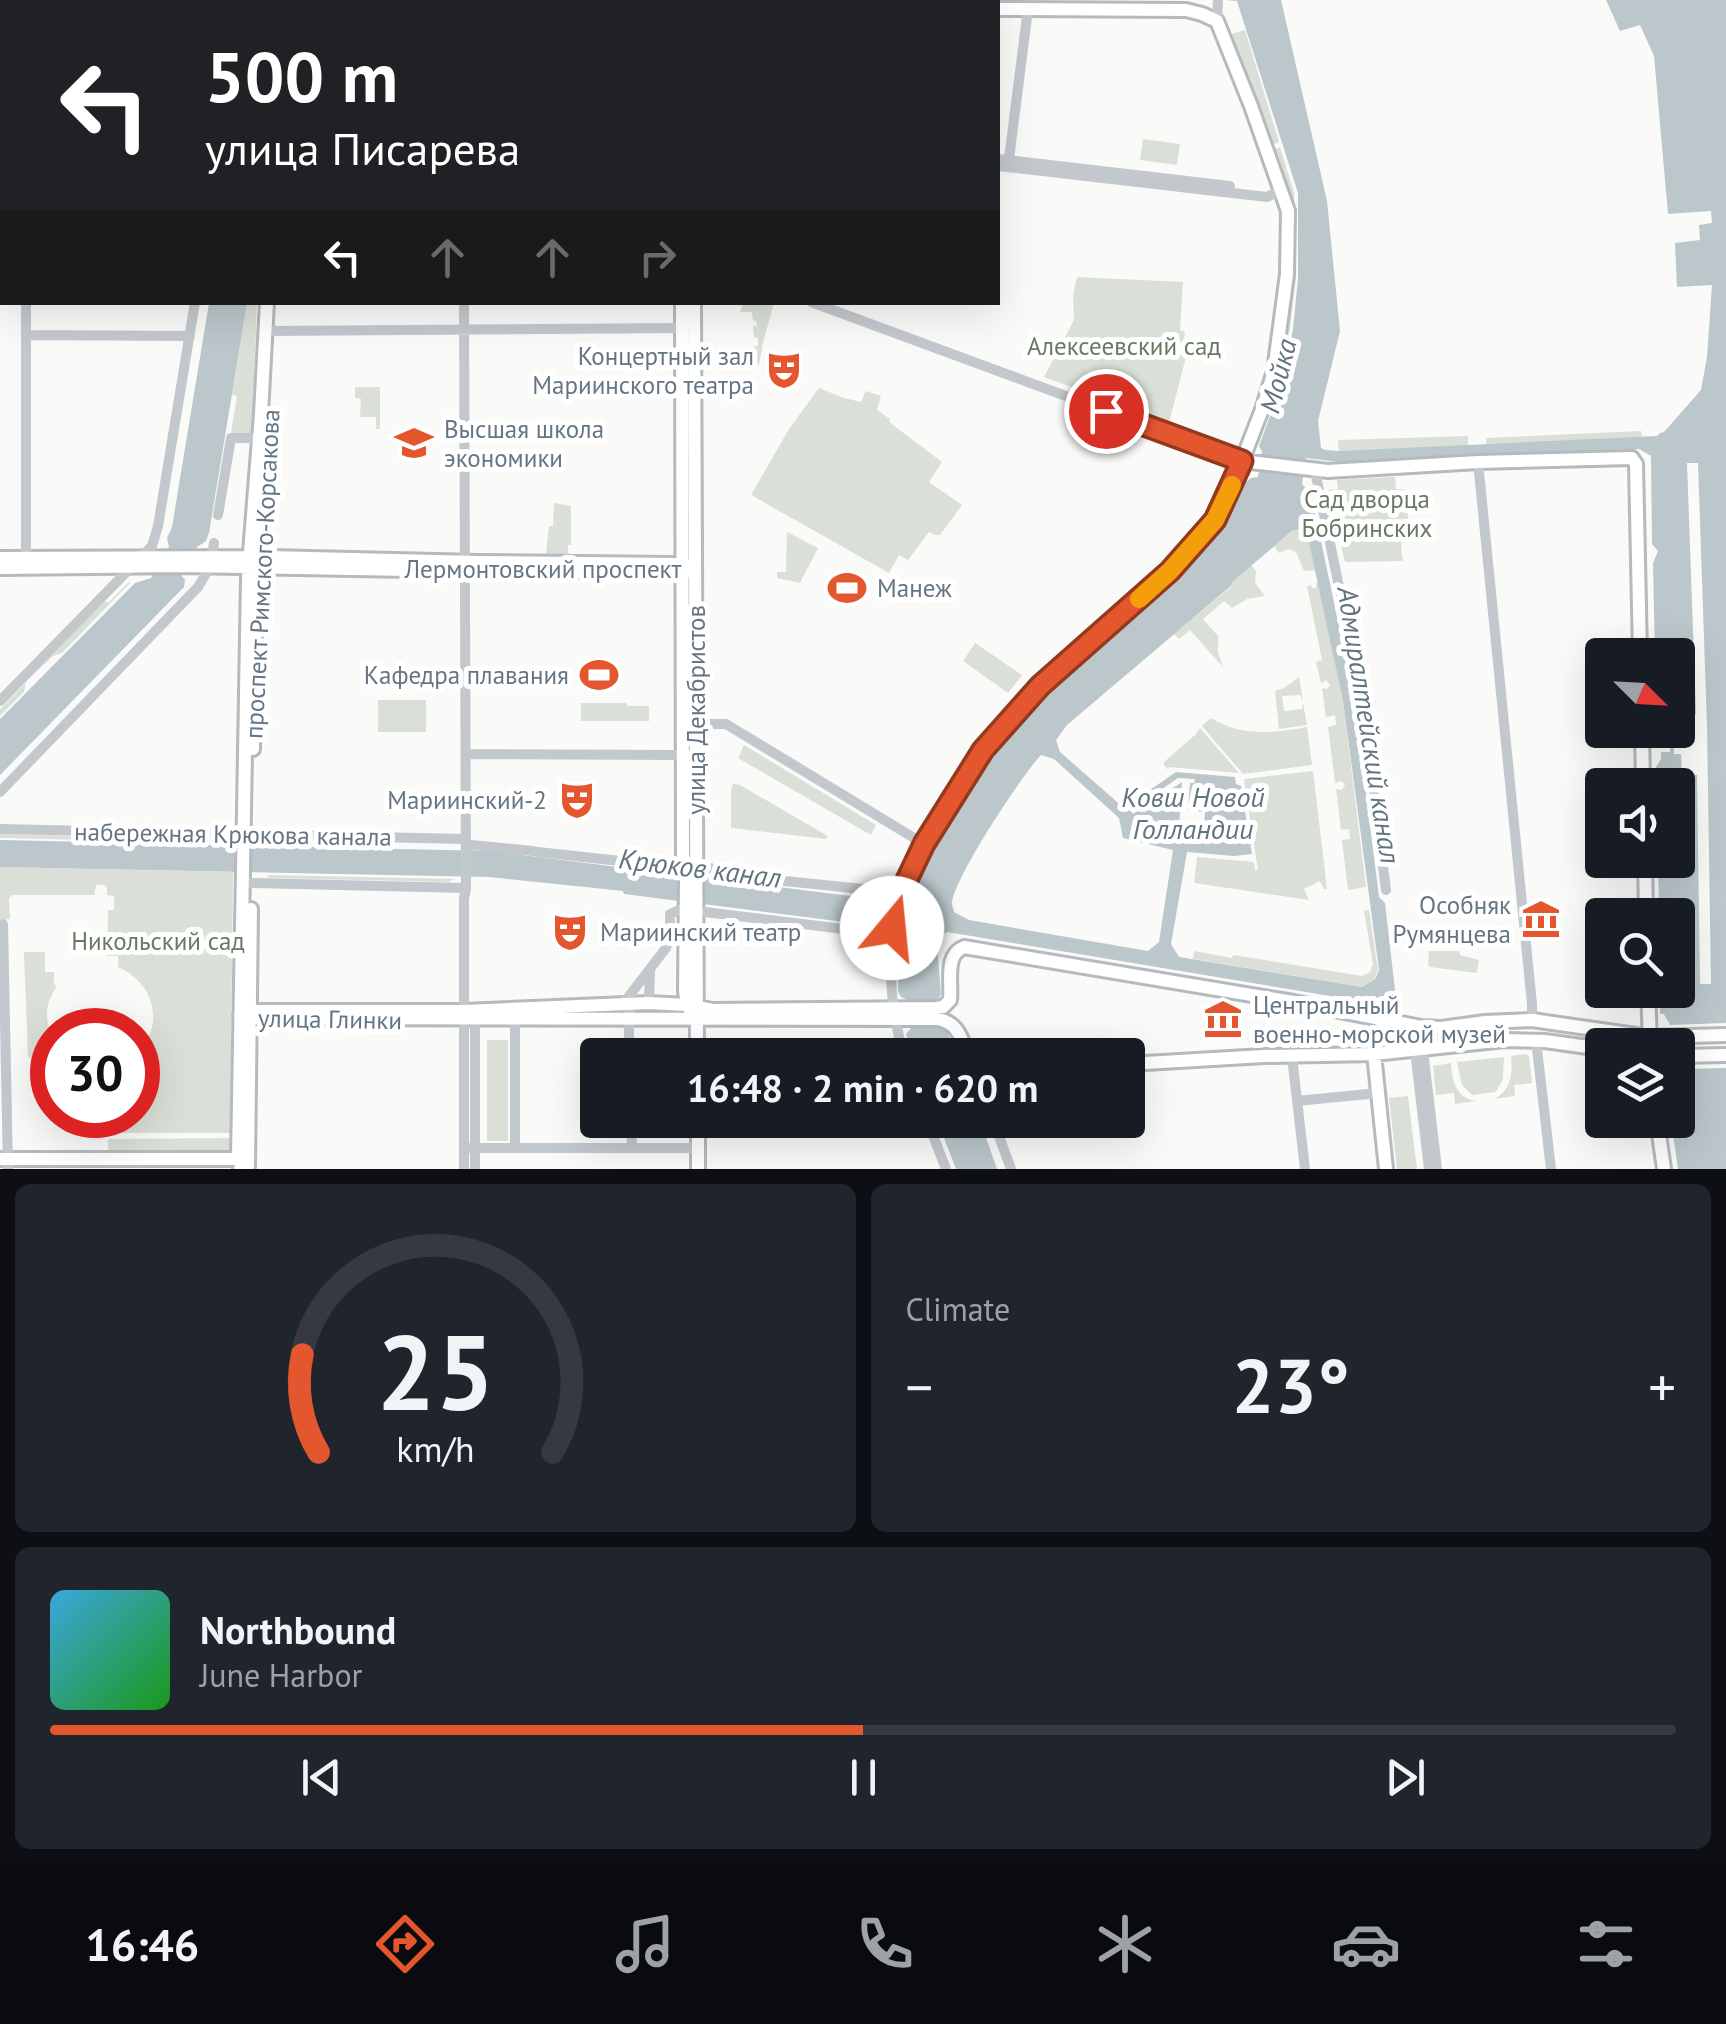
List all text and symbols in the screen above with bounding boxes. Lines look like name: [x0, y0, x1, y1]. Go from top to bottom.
text: 500 m: [205, 31, 398, 121]
icon: left: [40, 40, 170, 170]
text: улица Писарева: [205, 119, 520, 177]
icon: left: [315, 230, 370, 285]
icon: ahead: [420, 230, 475, 285]
icon: ahead: [525, 230, 580, 285]
icon: right: [630, 230, 685, 285]
park label: Алексеевский сад: [1027, 330, 1221, 362]
water label: Мойка: [1250, 335, 1305, 417]
place label: Концертный зал Мариинского театра: [532, 340, 754, 401]
theatre icon: Концертный зал Мариинского театра: [763, 349, 805, 391]
pin: [1064, 369, 1149, 454]
icon: arrive: [1079, 384, 1134, 439]
street label: проспект Римского-Корсакова: [237, 408, 287, 740]
place label: Высшая школа экономики: [444, 413, 604, 474]
school or university icon: Высшая школа экономики: [393, 422, 435, 464]
park label: Сад дворца Бобринских: [1302, 483, 1433, 544]
street label: Лермонтовский проспект: [403, 553, 682, 585]
sports icon: Манеж: [826, 567, 868, 609]
place label: Манеж: [877, 572, 952, 604]
water label: Адмиралтейский канал: [1329, 583, 1410, 866]
street label: улица Декабристов: [680, 605, 712, 815]
north arrow: [1585, 638, 1695, 748]
map controls: [1585, 638, 1695, 1138]
sports icon: Кафедра плавания: [578, 654, 620, 696]
place label: Кафедра плавания: [364, 659, 569, 691]
button: sound: [1585, 768, 1695, 878]
water label: Ковш Новой Голландии: [1121, 778, 1265, 847]
theatre icon: Мариинский-2: [556, 779, 598, 821]
place label: Мариинский-2: [387, 784, 547, 816]
street label: набережная Крюкова канала: [74, 815, 392, 853]
water label: Крюков канал: [617, 839, 784, 896]
position arrow: [840, 876, 944, 980]
place label: Особняк Румянцева: [1393, 889, 1511, 950]
museum icon: Особняк Румянцева: [1520, 898, 1562, 940]
button: search: [1585, 898, 1695, 1008]
theatre icon: Мариинский театр: [549, 911, 591, 953]
place label: Мариинский театр: [600, 916, 801, 948]
park label: Никольский сад: [71, 925, 245, 957]
place label: Центральный военно-морской музей: [1253, 989, 1506, 1050]
museum icon: Центральный военно-морской музей: [1202, 998, 1244, 1040]
street label: улица Глинки: [258, 1002, 402, 1036]
speed limit sign: 30: [30, 1008, 160, 1138]
button: layers: [1585, 1028, 1695, 1138]
text: 16:48 · 2 min · 620 m: [687, 1063, 1038, 1112]
text: Climate: [906, 1288, 1010, 1330]
text: 25: [376, 1304, 494, 1439]
text: 23°: [1232, 1337, 1350, 1434]
text: −: [906, 1351, 933, 1422]
text: +: [1648, 1351, 1676, 1422]
text: km/h: [396, 1426, 474, 1472]
text: Northbound: [200, 1605, 396, 1654]
text: June Harbor: [200, 1654, 362, 1696]
icon: previous: [294, 1750, 349, 1805]
icon: pause: [836, 1750, 891, 1805]
icon: next: [1378, 1750, 1433, 1805]
icon: directions: [370, 1909, 440, 1979]
icon: music: [610, 1909, 680, 1979]
icon: phone: [850, 1909, 920, 1979]
icon: climate: [1090, 1909, 1160, 1979]
icon: car: [1331, 1909, 1401, 1979]
icon: filters: [1571, 1909, 1641, 1979]
text: 16:46: [85, 1915, 199, 1973]

